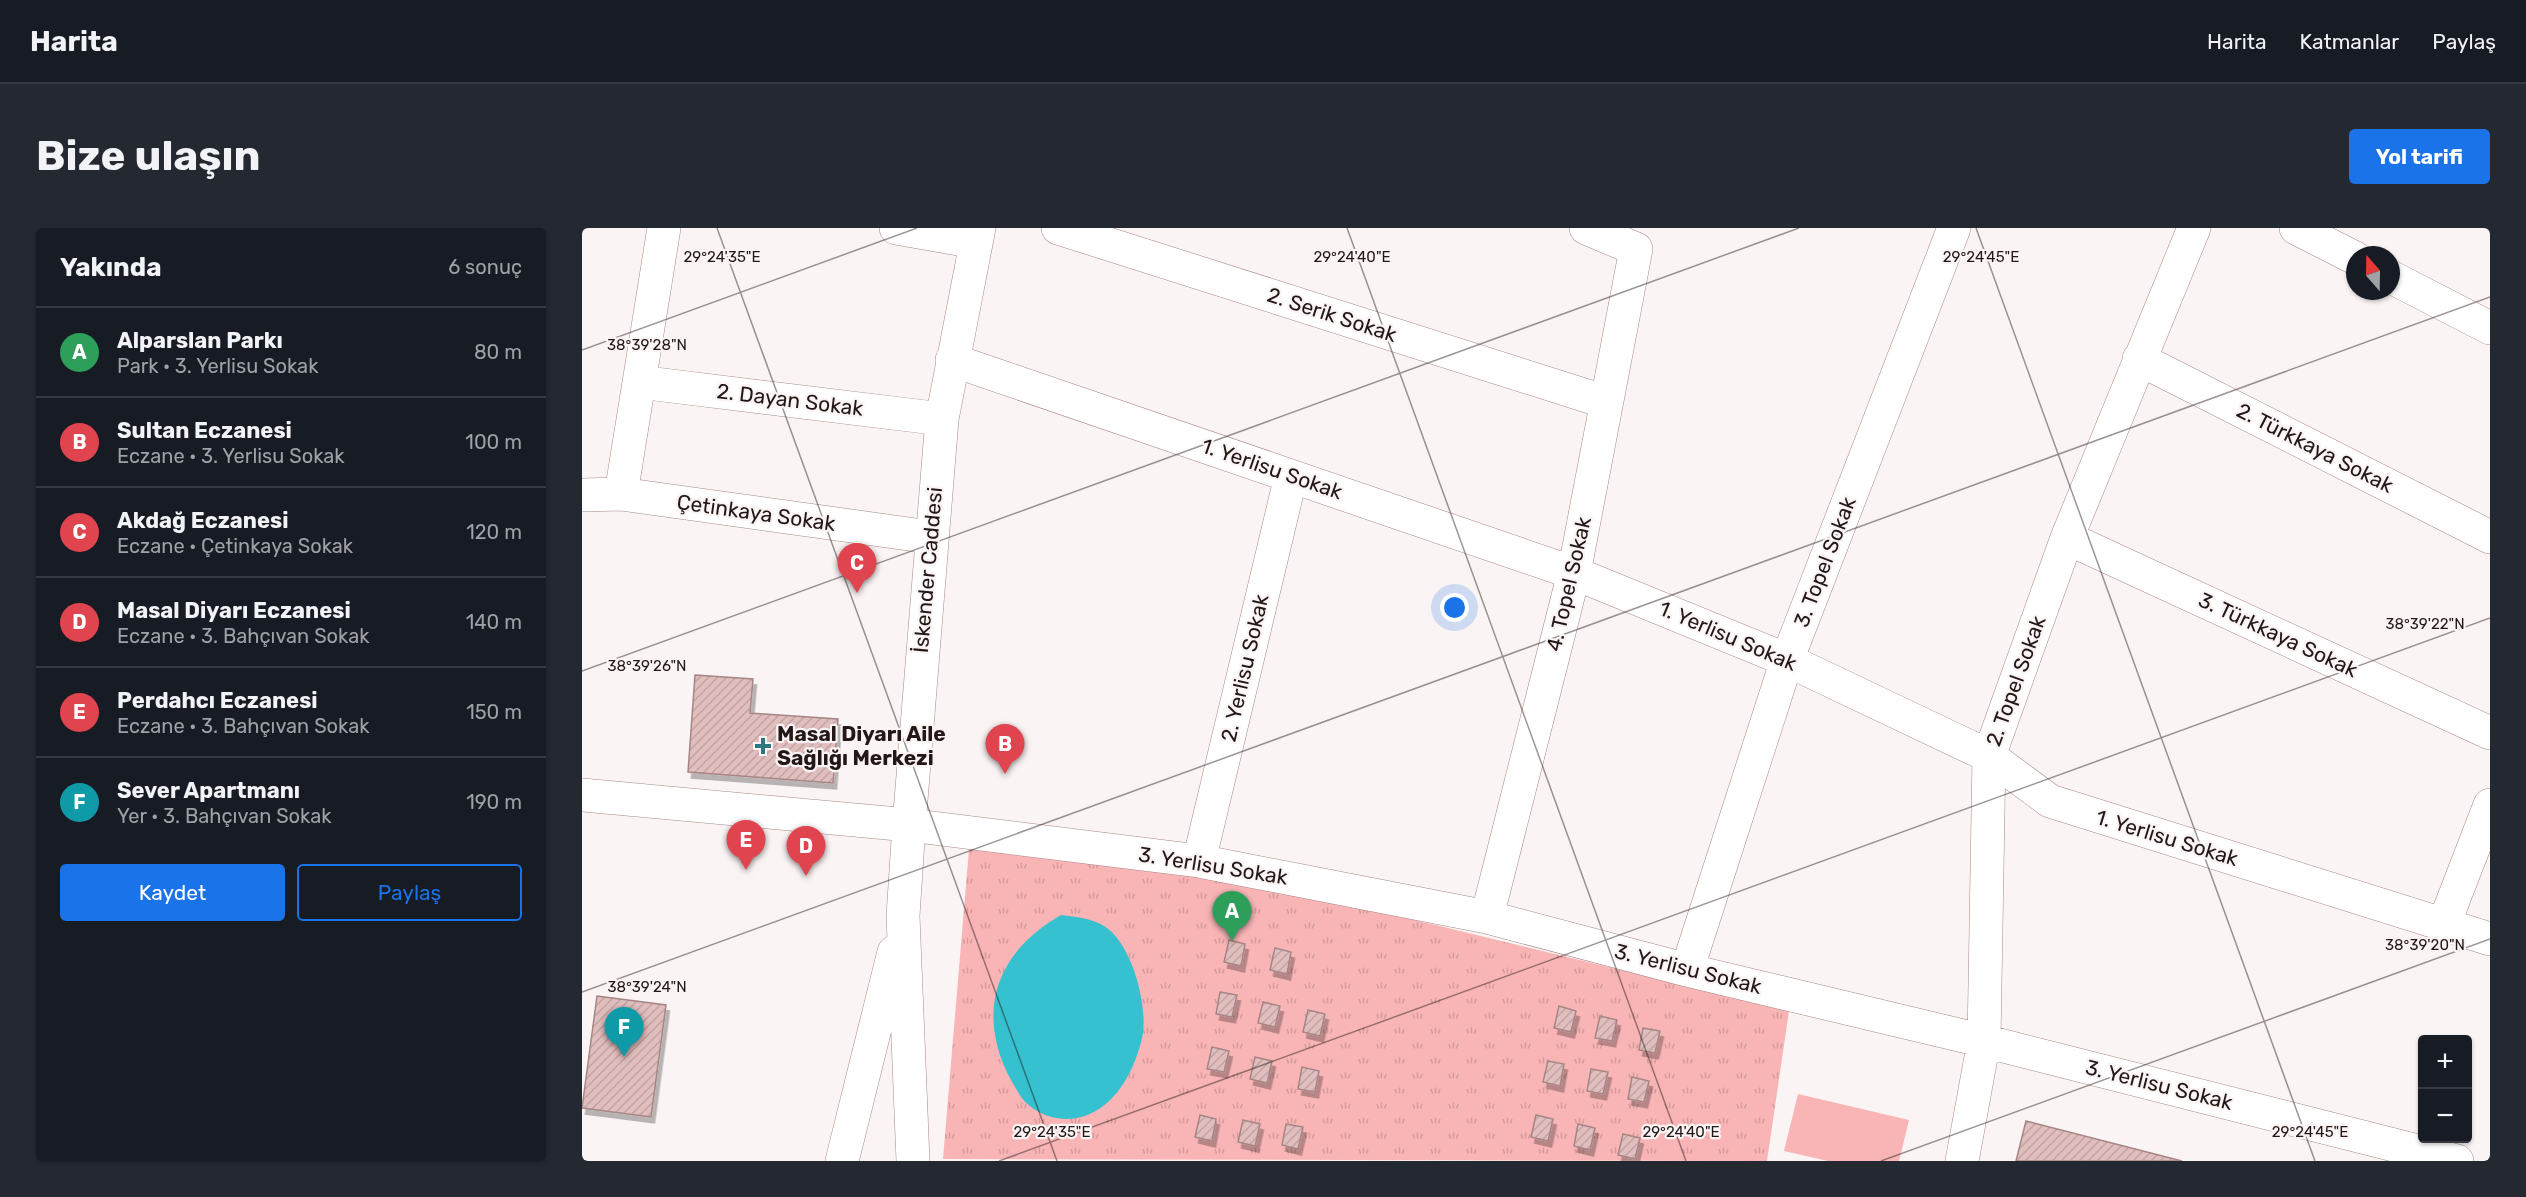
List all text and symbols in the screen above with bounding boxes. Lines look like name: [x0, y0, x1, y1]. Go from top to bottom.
text: Harita: [30, 25, 118, 58]
text: Harita: [2207, 29, 2267, 54]
text: Katmanlar: [2300, 29, 2399, 54]
text: Paylaş: [2432, 29, 2496, 54]
button: Yol tarifi: [2349, 129, 2490, 184]
text: Bize ulaşın: [36, 131, 260, 181]
north arrow: [2346, 246, 2400, 300]
text: 29°24'35"E: [683, 248, 761, 266]
text: 29°24'40"E: [1313, 248, 1391, 266]
text: 29°24'45"E: [1943, 248, 2019, 266]
text: Yakında: [60, 252, 162, 283]
text: 6 sonuç: [448, 255, 522, 279]
street label: 2. Serik Sokak: [1264, 282, 1400, 347]
text: Alparslan Parkı: [117, 327, 283, 354]
text: 38°39'28"N: [607, 336, 687, 354]
text: A: [72, 340, 87, 364]
text: 80 m: [474, 340, 522, 364]
text: Park · 3. Yerlisu Sokak: [117, 354, 318, 378]
street label: 2. Dayan Sokak: [715, 378, 865, 421]
street label: 2. Türkkaya Sokak: [2233, 397, 2398, 498]
text: Sultan Eczanesi: [117, 417, 292, 444]
text: B: [72, 430, 87, 454]
text: 100 m: [465, 430, 522, 454]
street label: 1. Yerlisu Sokak: [1198, 433, 1346, 504]
text: Eczane · 3. Yerlisu Sokak: [117, 444, 345, 468]
street label: İskender Caddesi: [908, 486, 947, 654]
street label: Çetinkaya Sokak: [675, 489, 837, 536]
street label: 3. Topel Sokak: [1788, 493, 1861, 630]
text: Akdağ Eczanesi: [117, 507, 288, 534]
street label: 4. Topel Sokak: [1541, 514, 1596, 654]
text: C: [72, 520, 87, 544]
text: 120 m: [466, 520, 522, 544]
text: Eczane · Çetinkaya Sokak: [117, 534, 353, 558]
pin: C: [838, 544, 876, 593]
street label: 3. Türkkaya Sokak: [2195, 587, 2362, 682]
street label: 2. Yerlisu Sokak: [1215, 592, 1274, 744]
your location: [1440, 593, 1469, 622]
street label: 1. Yerlisu Sokak: [1656, 595, 1801, 676]
text: Masal Diyarı Eczanesi: [117, 597, 351, 624]
text: D: [72, 610, 87, 634]
text: 140 m: [466, 610, 522, 634]
street label: 2. Topel Sokak: [1980, 612, 2051, 750]
text: 38°39'22"N: [2385, 615, 2465, 633]
text: Eczane · 3. Bahçıvan Sokak: [117, 624, 370, 648]
text: 38°39'26"N: [608, 657, 686, 675]
text: Perdahcı Eczanesi: [117, 687, 318, 714]
text: E: [73, 700, 86, 724]
text: 150 m: [466, 700, 522, 724]
text: Eczane · 3. Bahçıvan Sokak: [117, 714, 370, 738]
place label: Masal Diyarı Aile Sağlığı Merkezi: [777, 721, 946, 770]
pin: B: [986, 724, 1024, 774]
marker: Masal Diyarı Aile Sağlığı Merkezi: [754, 737, 772, 755]
text: Sever Apartmanı: [117, 777, 300, 804]
text: F: [73, 790, 86, 814]
text: 190 m: [466, 790, 522, 814]
text: Yer · 3. Bahçıvan Sokak: [117, 804, 332, 828]
street label: 1. Yerlisu Sokak: [2093, 804, 2241, 871]
pin: E: [726, 820, 766, 870]
pin: D: [786, 826, 826, 876]
street label: 3. Yerlisu Sokak: [1137, 841, 1290, 890]
button: Kaydet: [60, 864, 285, 921]
button: Paylaş: [297, 864, 522, 921]
pin: A: [1212, 892, 1252, 941]
text: 38°39'20"N: [2385, 936, 2465, 954]
street label: 3. Yerlisu Sokak: [1612, 938, 1764, 999]
text: 38°39'24"N: [607, 978, 687, 996]
pin: F: [604, 1008, 644, 1057]
map controls: [2418, 1035, 2472, 1143]
button: +: [2418, 1035, 2472, 1089]
street label: 3. Yerlisu Sokak: [2083, 1054, 2235, 1115]
button: −: [2418, 1089, 2472, 1143]
text: 29°24'35"E: [1013, 1123, 1091, 1141]
text: 29°24'40"E: [1642, 1123, 1720, 1141]
text: 29°24'45"E: [2272, 1123, 2348, 1141]

